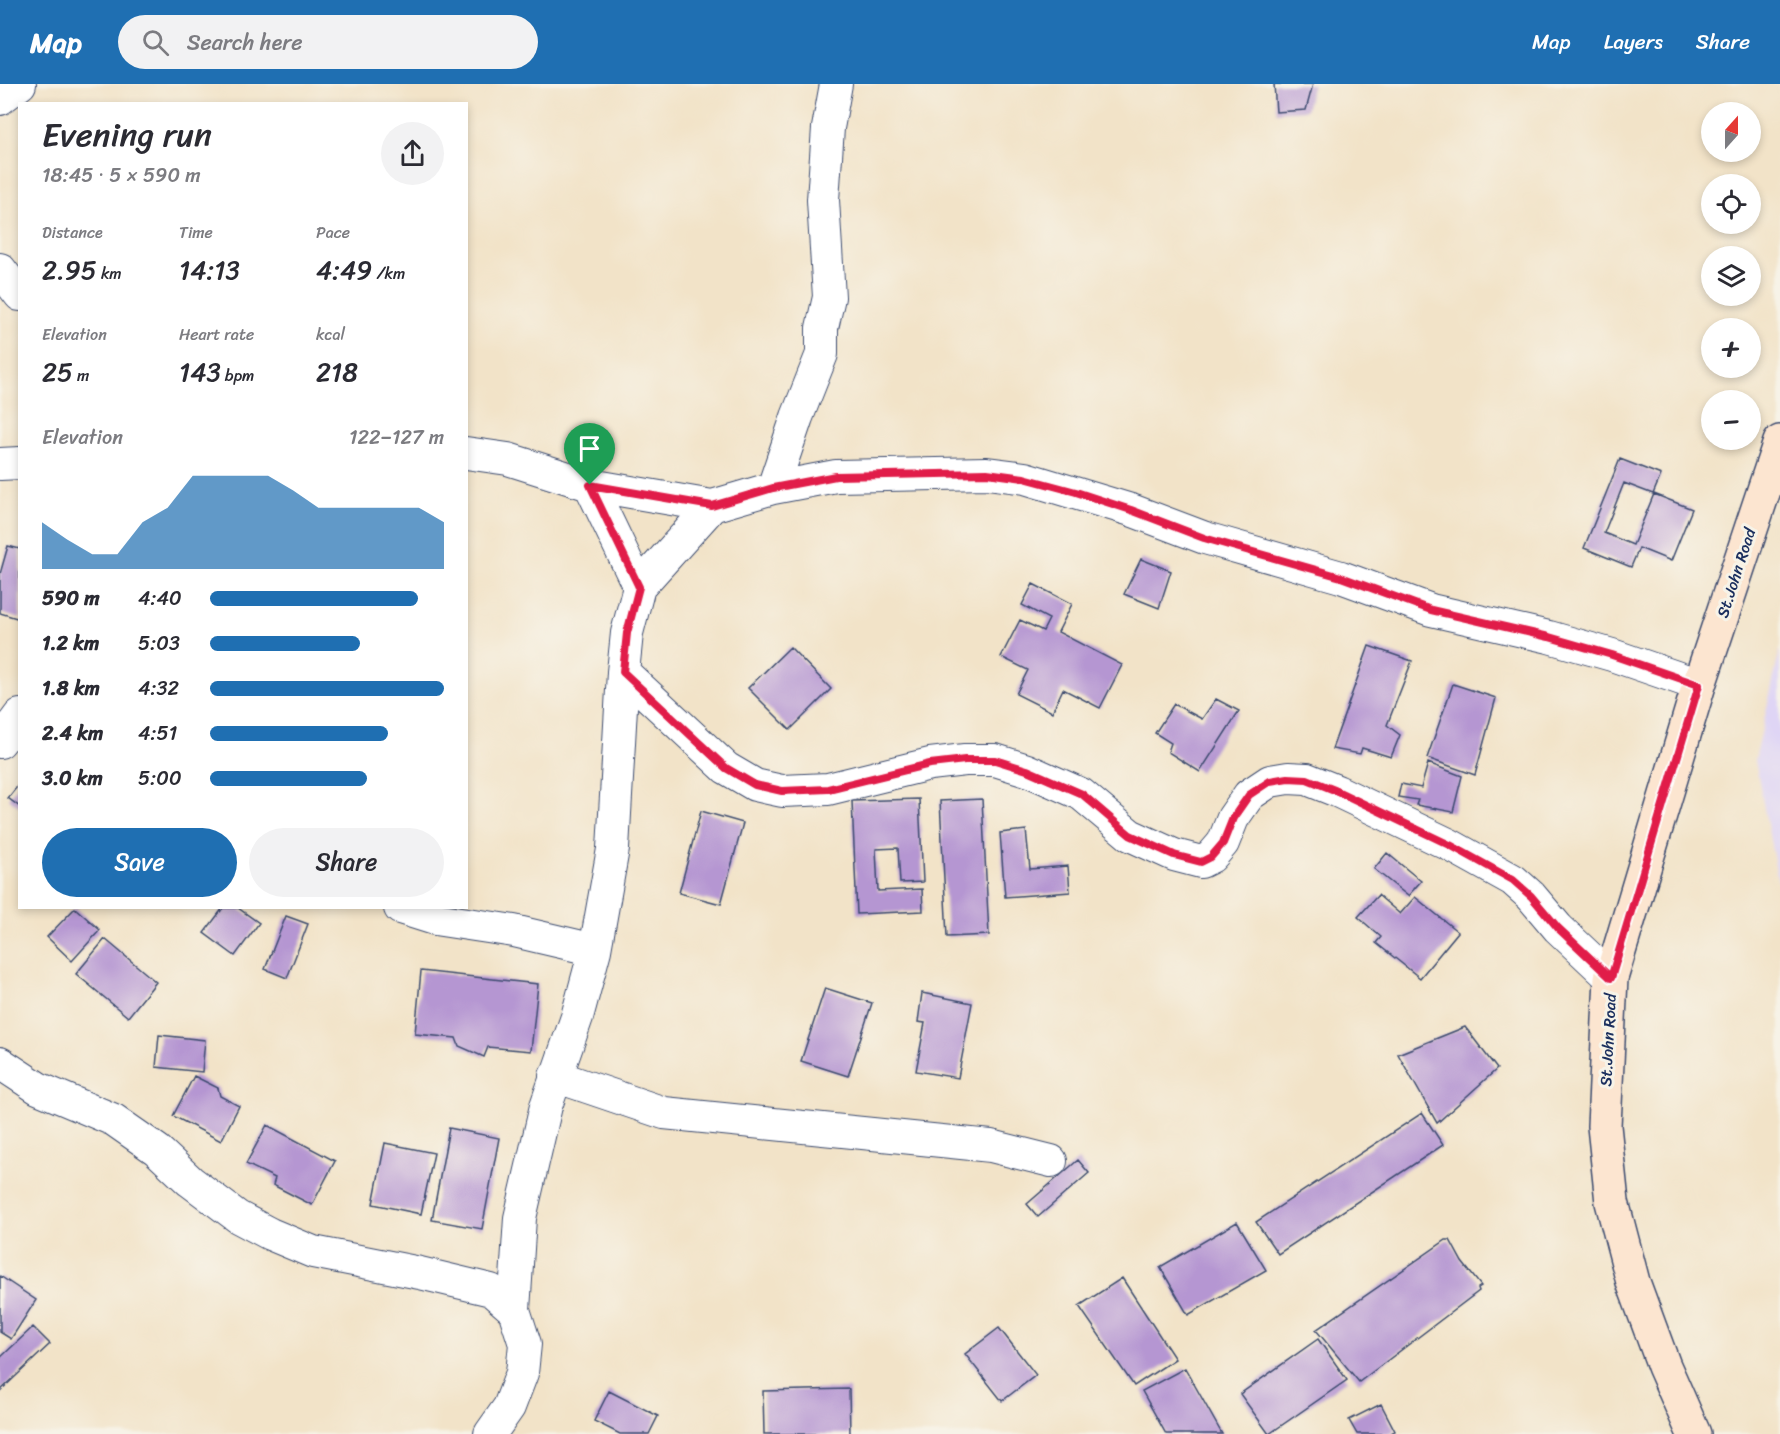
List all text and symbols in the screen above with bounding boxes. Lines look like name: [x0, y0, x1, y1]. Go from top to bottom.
search box: [118, 15, 538, 69]
text: Map: [30, 18, 82, 67]
text: Search here: [187, 23, 303, 62]
text: Map: [1532, 23, 1571, 61]
text: Layers: [1604, 23, 1663, 61]
text: Share: [1696, 23, 1750, 61]
icon: search: [139, 26, 172, 59]
north arrow: [1701, 102, 1761, 162]
map controls: [1701, 102, 1761, 450]
text: Evening run: [42, 106, 212, 164]
button: share: [381, 122, 444, 185]
text: 18:45 · 5 × 590 m: [42, 158, 201, 193]
button: locate: [1701, 174, 1761, 234]
text: Distance: [42, 218, 103, 247]
text: Time: [179, 218, 213, 247]
text: Pace: [316, 218, 350, 247]
button: layers: [1701, 246, 1761, 306]
text: 2.95: [42, 247, 97, 293]
text: 14:13: [179, 247, 240, 293]
text: 4:49: [316, 247, 372, 293]
text: km: [97, 259, 122, 288]
text: /km: [372, 259, 405, 288]
button: +: [1701, 318, 1761, 378]
text: Elevation: [42, 320, 107, 349]
text: Heart rate: [179, 320, 254, 349]
text: kcal: [316, 320, 345, 349]
text: 25: [42, 349, 73, 395]
text: 143: [179, 349, 221, 395]
text: 218: [316, 349, 358, 395]
text: m: [73, 361, 89, 390]
text: bpm: [221, 361, 254, 390]
button: −: [1701, 390, 1761, 450]
text: Elevation: [42, 420, 123, 455]
text: 122–127 m: [349, 420, 444, 455]
pin: [564, 423, 615, 485]
icon: arrive: [573, 432, 606, 465]
street label: St.John Road: [1708, 523, 1765, 622]
text: 590 m: [42, 581, 100, 616]
text: 4:40: [138, 581, 182, 616]
text: 1.2 km: [42, 626, 99, 661]
text: 5:03: [138, 626, 180, 661]
text: 1.8 km: [42, 671, 100, 706]
text: 4:32: [138, 671, 179, 706]
text: 2.4 km: [42, 716, 103, 751]
text: 4:51: [138, 716, 177, 751]
text: 3.0 km: [42, 761, 103, 796]
text: 5:00: [138, 761, 182, 796]
button: Save: [42, 828, 237, 897]
button: Share: [249, 828, 444, 897]
street label: St.John Road: [1591, 991, 1625, 1087]

